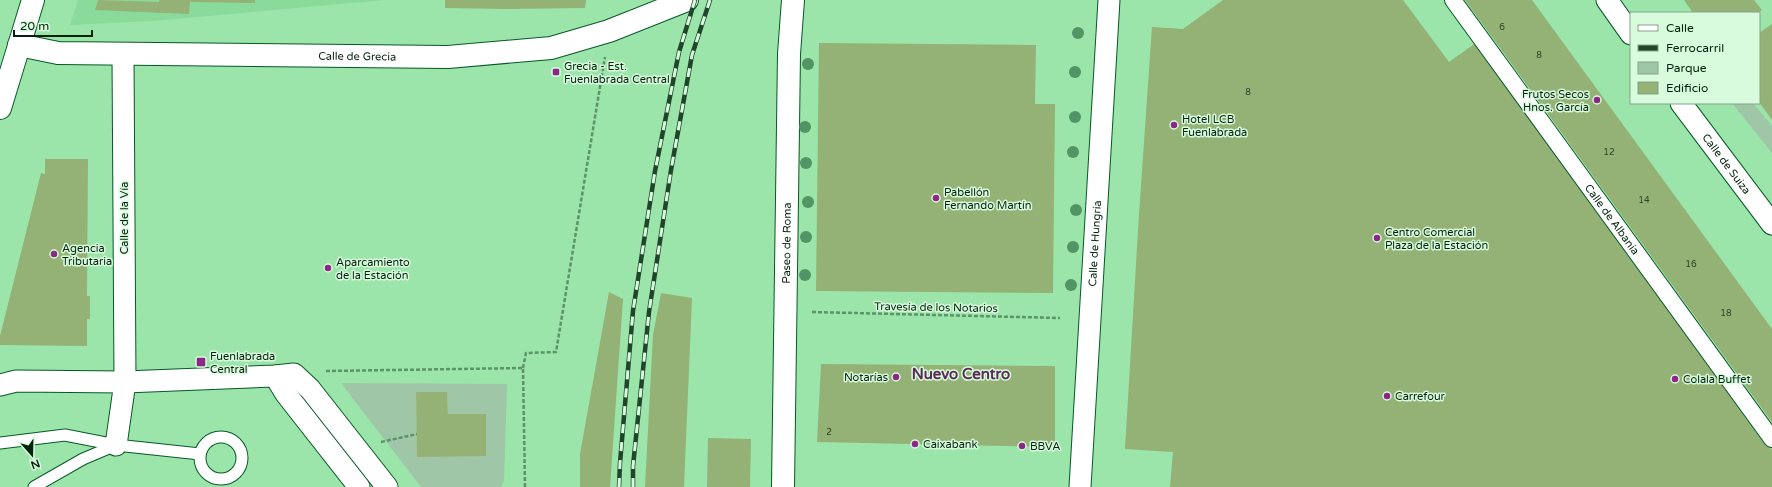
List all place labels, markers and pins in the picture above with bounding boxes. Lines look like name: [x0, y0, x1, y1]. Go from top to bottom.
place label: Grecia - Est. Fuenlabrada Central: [564, 60, 670, 86]
marker: Grecia - Est. Fuenlabrada Central: [551, 67, 561, 77]
place label: Frutos Secos Hnos. García: [1522, 88, 1589, 114]
marker: Frutos Secos Hnos. García: [1592, 95, 1602, 105]
place label: Hotel LCB Fuenlabrada: [1182, 113, 1247, 139]
marker: Hotel LCB Fuenlabrada: [1169, 120, 1179, 130]
place label: Pabellón Fernando Martín: [944, 186, 1031, 212]
marker: Pabellón Fernando Martín: [931, 193, 941, 203]
place label: Centro Comercial Plaza de la Estación: [1385, 226, 1488, 252]
marker: Centro Comercial Plaza de la Estación: [1372, 233, 1382, 243]
place label: Agencia Tributaria: [62, 242, 112, 268]
marker: Agencia Tributaria: [49, 249, 59, 259]
place label: Aparcamiento de la Estación: [336, 256, 410, 282]
marker: Aparcamiento de la Estación: [323, 263, 333, 273]
place label: Fuenlabrada Central: [210, 350, 275, 376]
marker: Fuenlabrada Central: [195, 356, 207, 368]
place label: Notarías: [844, 371, 888, 384]
marker: Notarías: [891, 372, 901, 382]
place label: Colala Buffet: [1683, 373, 1751, 386]
marker: Colala Buffet: [1670, 374, 1680, 384]
place label: Carrefour: [1395, 390, 1446, 403]
marker: Carrefour: [1382, 391, 1392, 401]
place label: Caixabank: [923, 438, 978, 451]
marker: Caixabank: [910, 439, 920, 449]
place label: BBVA: [1030, 440, 1060, 453]
marker: BBVA: [1017, 441, 1027, 451]

